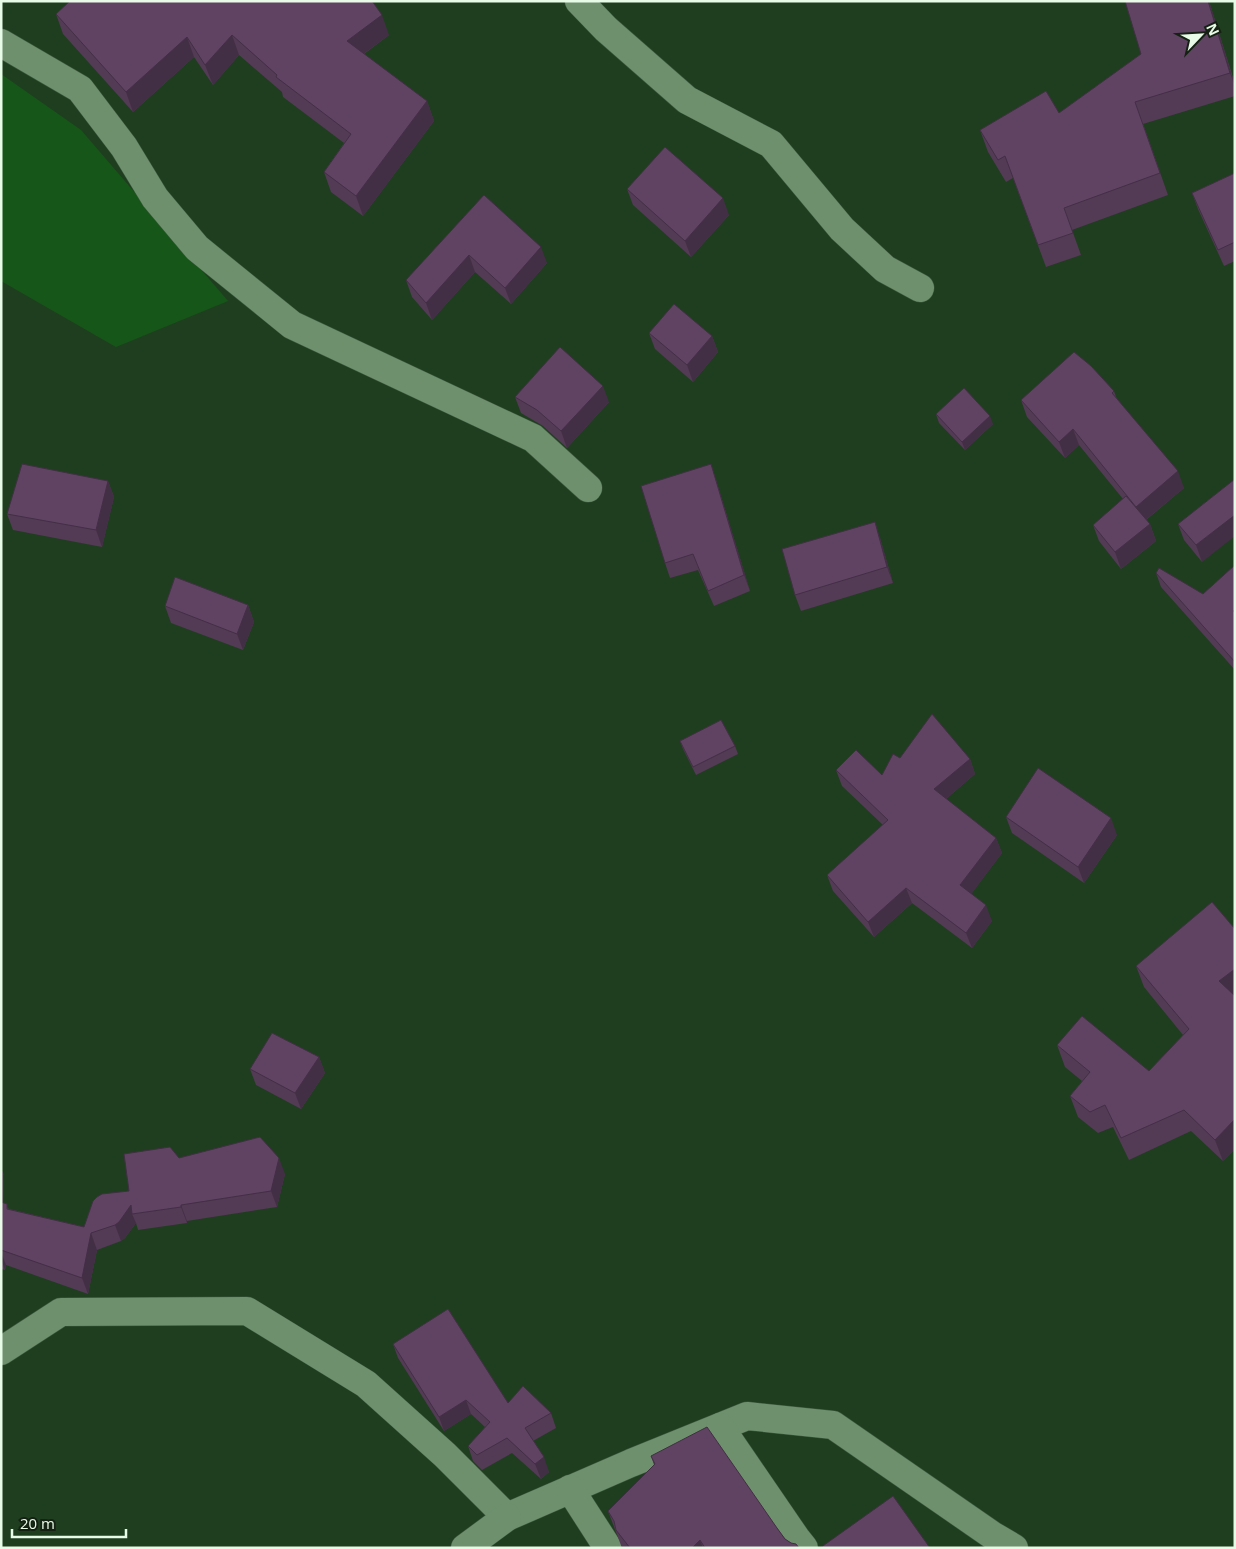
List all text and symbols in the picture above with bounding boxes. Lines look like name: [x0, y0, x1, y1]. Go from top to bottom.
north arrow: [1176, 10, 1226, 60]
text: N: [1202, 20, 1224, 38]
scale bar: [12, 1506, 126, 1538]
text: 20 m: [20, 1513, 55, 1533]

